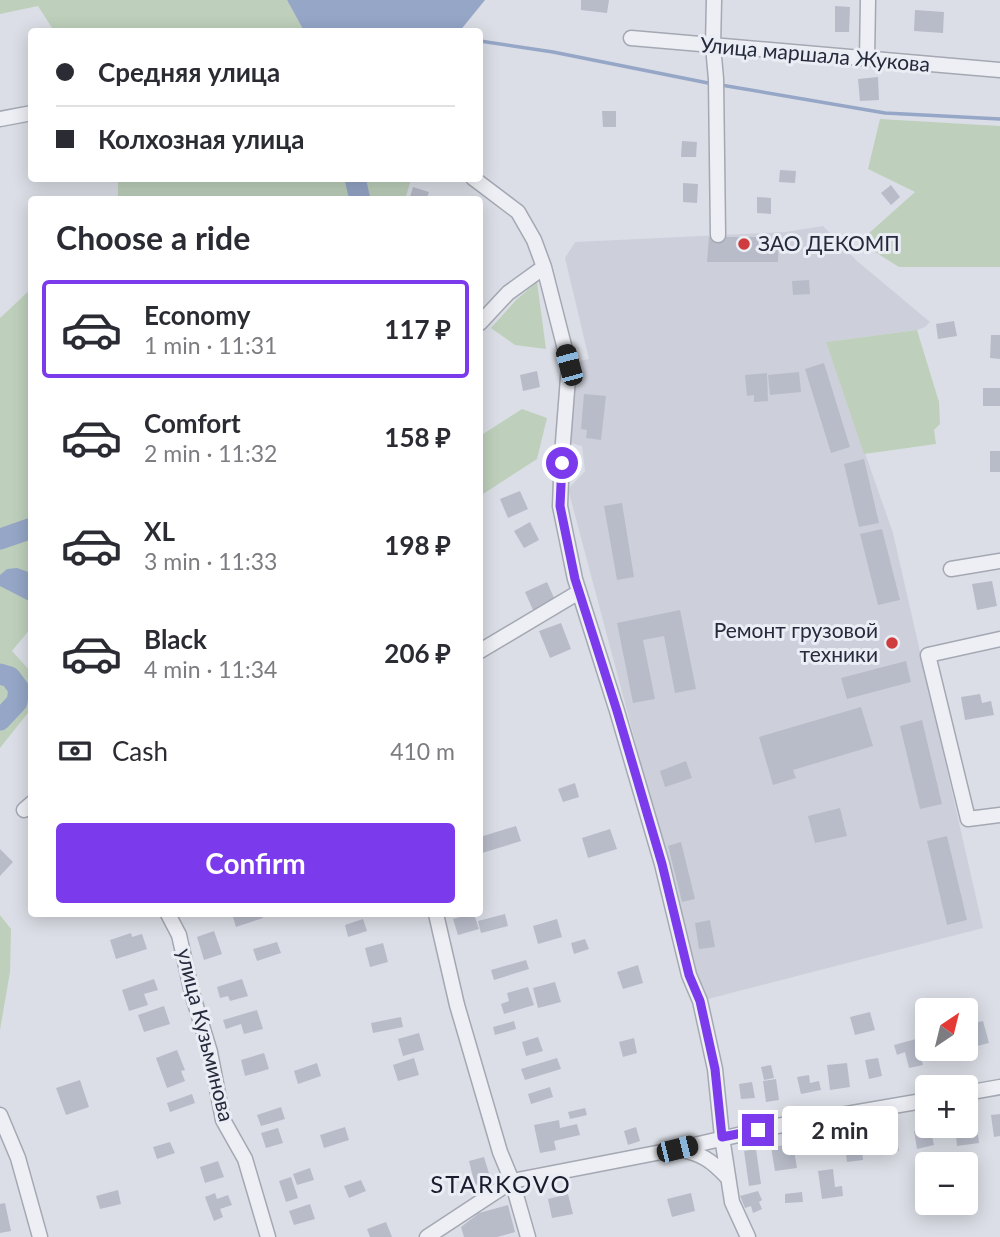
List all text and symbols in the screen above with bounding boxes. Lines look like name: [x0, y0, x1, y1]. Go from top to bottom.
street label: Улица маршала Жукова: [699, 31, 931, 76]
text: Средняя улица: [98, 56, 280, 88]
text: Колхозная улица: [98, 123, 305, 155]
text: Choose a ride: [56, 218, 250, 257]
place label: ЗАО ДЕКОМП: [758, 230, 900, 255]
marker: ЗАО ДЕКОМП: [736, 236, 752, 252]
icon: car: [60, 298, 123, 361]
text: Economy: [144, 299, 250, 331]
text: 117 ₽: [384, 313, 451, 345]
text: 1 min · 11:31: [144, 331, 277, 359]
car: [554, 342, 585, 388]
icon: car: [60, 406, 123, 469]
text: Comfort: [144, 407, 241, 439]
text: 158 ₽: [384, 421, 451, 453]
text: 2 min · 11:32: [144, 439, 277, 467]
route start: [546, 447, 578, 479]
icon: car: [60, 514, 123, 577]
text: XL: [144, 515, 175, 547]
text: 198 ₽: [384, 529, 451, 561]
text: 3 min · 11:33: [144, 547, 277, 575]
place label: Ремонт грузовой техники: [714, 617, 878, 666]
icon: car: [60, 622, 123, 685]
text: Black: [144, 623, 207, 655]
marker: Ремонт грузовой техники: [884, 635, 900, 651]
text: 206 ₽: [384, 637, 451, 669]
text: 4 min · 11:34: [144, 655, 277, 683]
icon: cash: [56, 732, 94, 770]
text: Cash: [112, 735, 168, 767]
text: 410 m: [390, 737, 455, 765]
button: Confirm: [56, 823, 455, 903]
street label: улица Кузьминова: [173, 946, 240, 1124]
north arrow: [915, 998, 978, 1060]
map controls: [915, 998, 978, 1215]
button: +: [915, 1075, 978, 1138]
callout: 2 min: [782, 1106, 898, 1154]
route end: [742, 1114, 774, 1146]
text: 2 min: [811, 1116, 869, 1144]
car: [655, 1134, 700, 1164]
button: −: [915, 1152, 978, 1215]
district label: STARKOVO: [430, 1169, 572, 1198]

